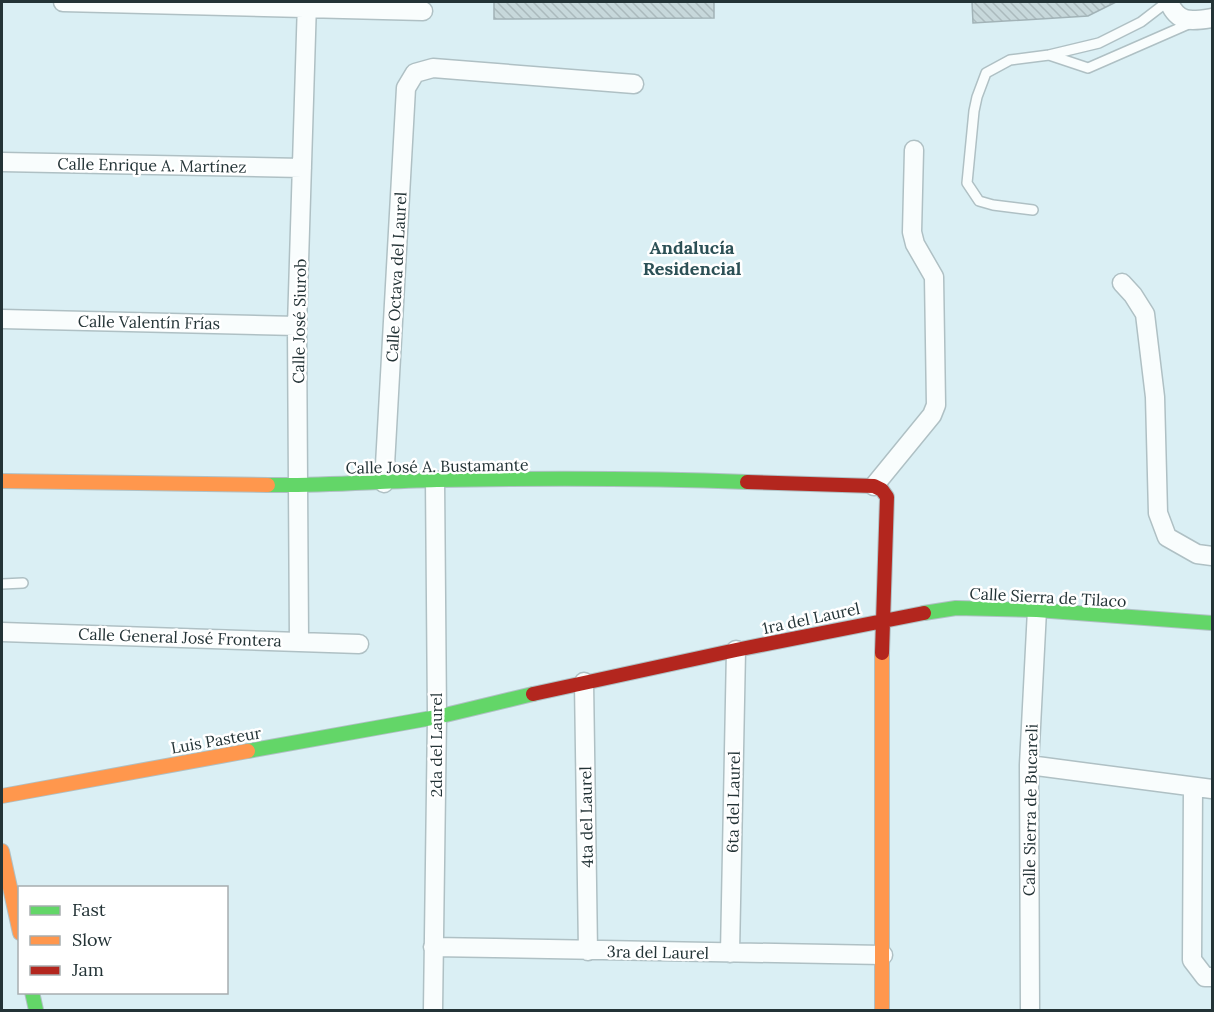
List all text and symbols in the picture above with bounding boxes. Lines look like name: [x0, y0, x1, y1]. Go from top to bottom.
street label: Calle Enrique A. Martínez: [57, 153, 247, 177]
street label: Calle Octava del Laurel: [382, 191, 410, 363]
district label: Andalucía Residencial: [643, 236, 742, 280]
street label: Calle José Siurob: [288, 258, 310, 384]
street label: Calle Valentín Frías: [78, 311, 220, 333]
street label: Calle José A. Bustamante: [345, 454, 529, 478]
street label: Calle Sierra de Tilaco: [969, 583, 1127, 611]
street label: 1ra del Laurel: [760, 598, 862, 638]
street label: Calle General José Frontera: [78, 623, 282, 651]
street label: 2da del Laurel: [426, 693, 446, 797]
street label: Luis Pasteur: [169, 722, 263, 758]
street label: Calle Sierra de Bucareli: [1018, 724, 1042, 896]
street label: 6ta del Laurel: [722, 751, 744, 853]
street label: 4ta del Laurel: [575, 766, 597, 868]
legend: [18, 886, 228, 994]
text: Fast: [72, 898, 106, 921]
text: Slow: [72, 928, 112, 951]
street label: 3ra del Laurel: [607, 941, 709, 963]
text: Jam: [71, 958, 104, 981]

